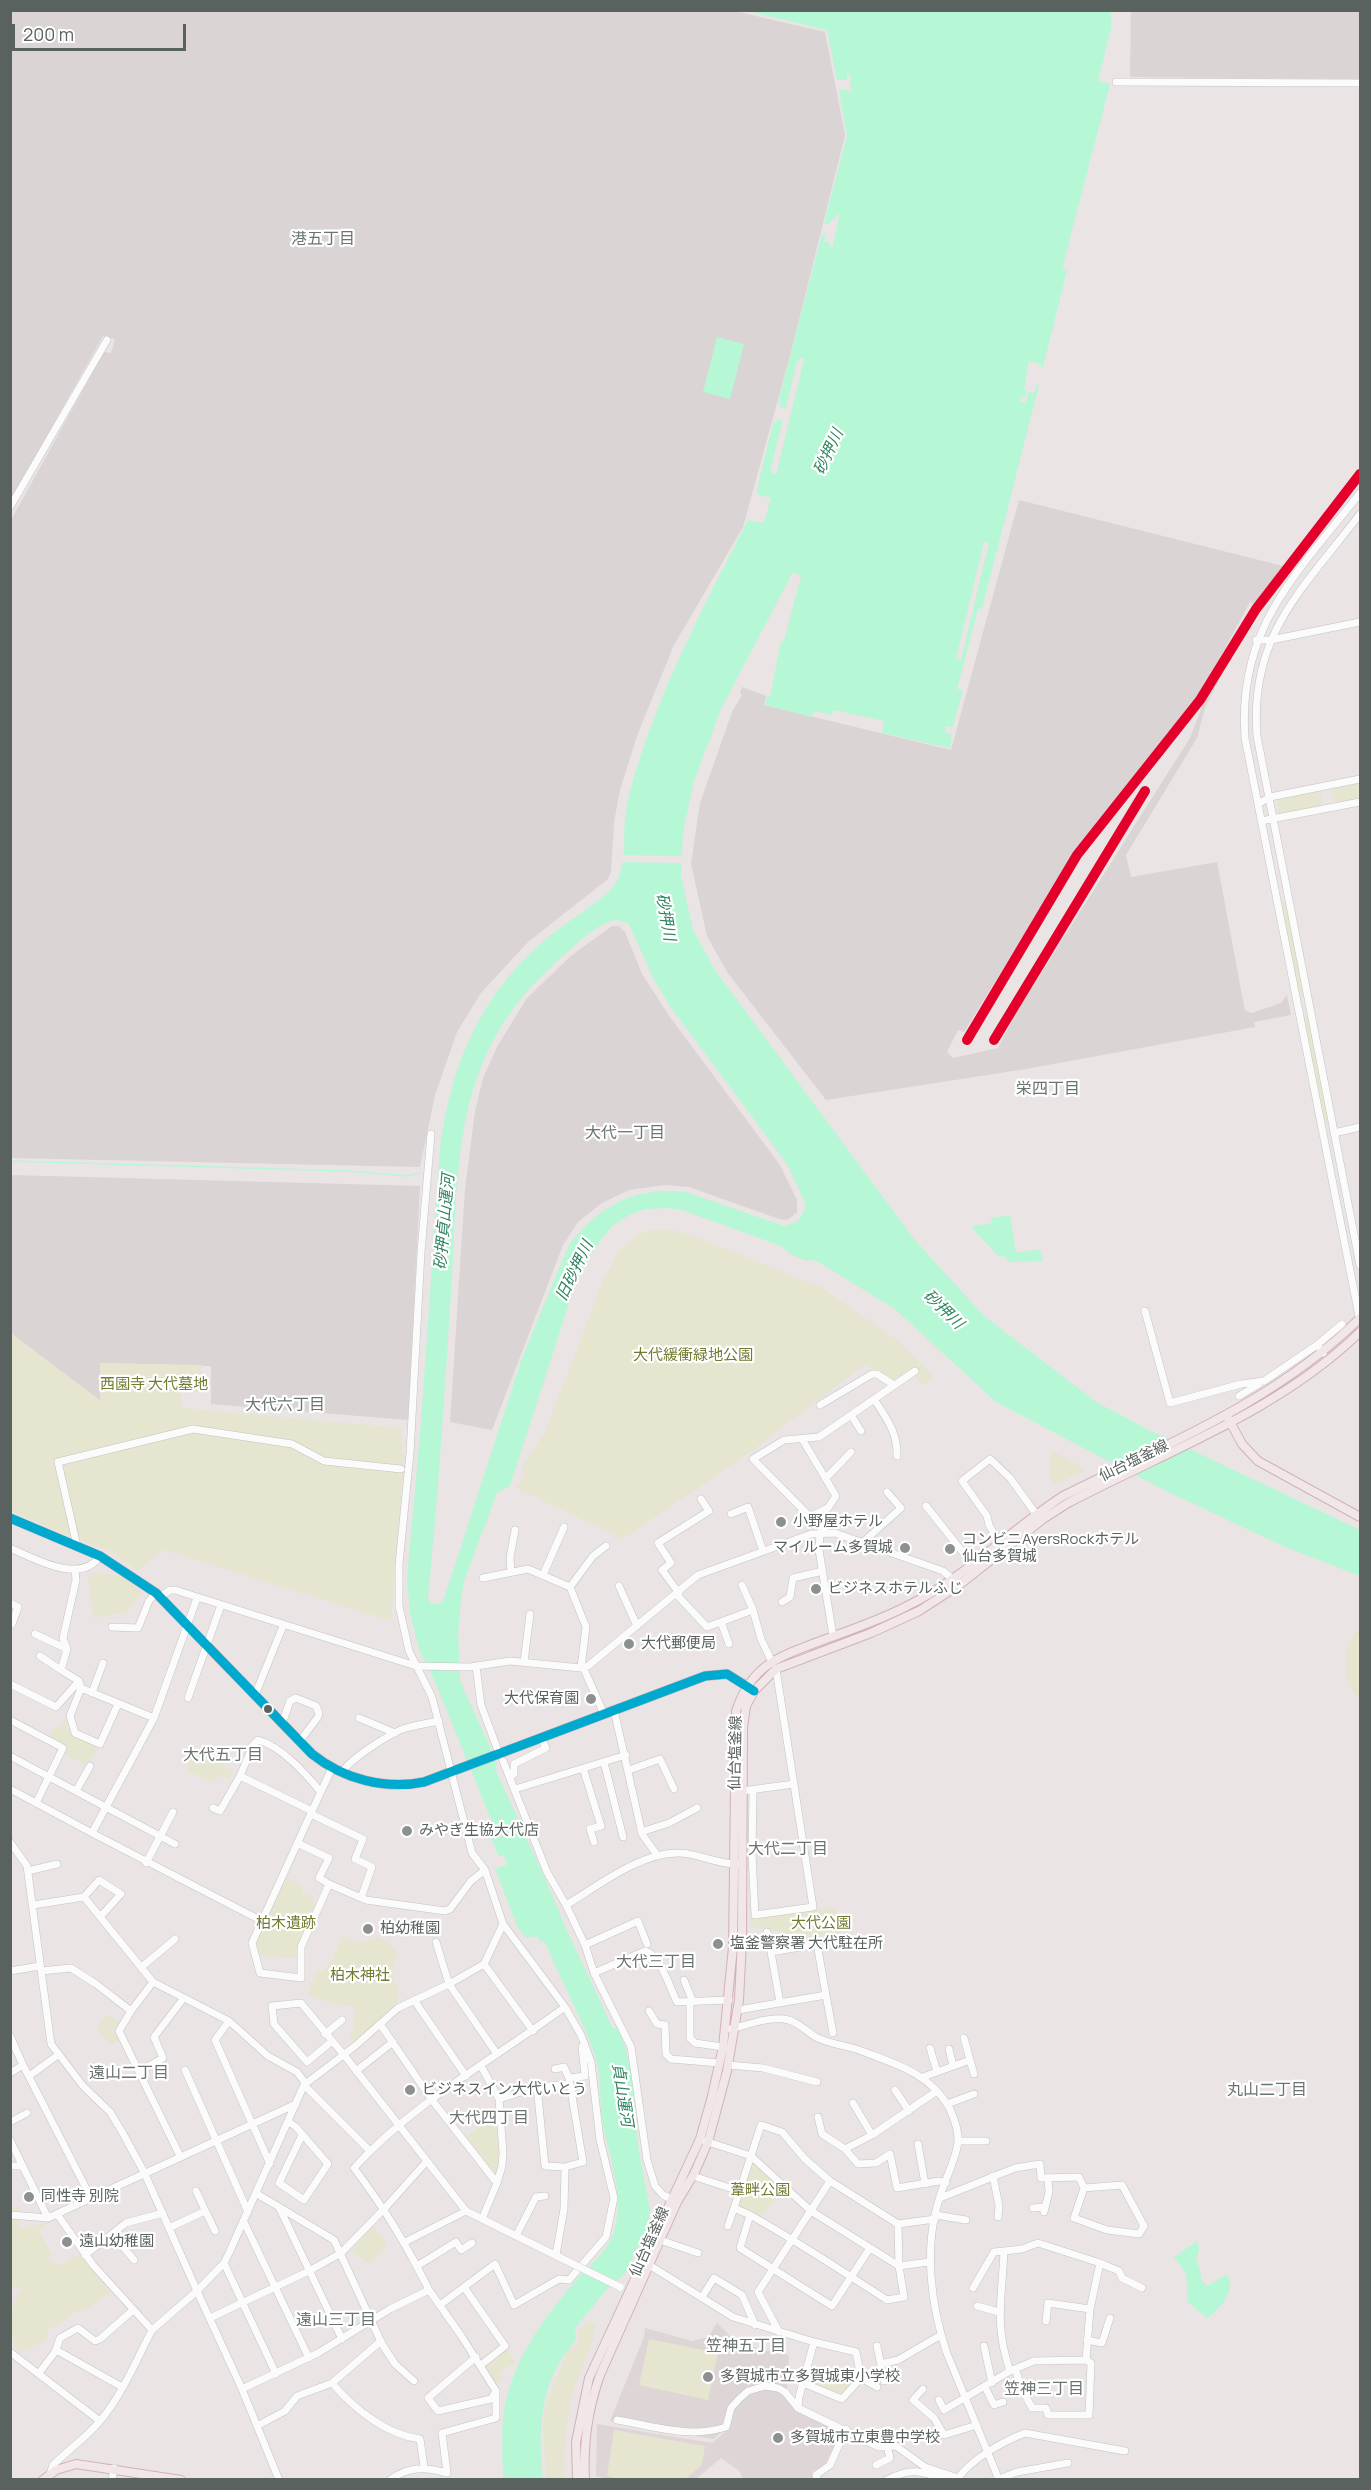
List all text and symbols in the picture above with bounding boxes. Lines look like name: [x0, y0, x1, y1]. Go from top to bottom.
scale bar: [15, 12, 189, 50]
text: 200 m: [23, 22, 74, 46]
district label: 港五丁目: [291, 230, 355, 250]
water label: 砂押川: [810, 426, 848, 478]
water label: 砂押川: [651, 892, 679, 942]
district label: 栄四丁目: [1016, 1080, 1080, 1100]
district label: 大代一丁目: [585, 1124, 665, 1144]
water label: 砂押貞山運河: [431, 1173, 459, 1271]
water label: 旧砂押川: [552, 1238, 598, 1304]
water label: 砂押川: [919, 1286, 967, 1334]
park label: 大代緩衝緑地公園: [633, 1347, 753, 1365]
park label: 西園寺 大代墓地: [100, 1376, 208, 1394]
district label: 大代六丁目: [245, 1396, 325, 1416]
street label: 仙台塩釜線: [1096, 1436, 1172, 1486]
place label: 小野屋ホテル: [793, 1513, 883, 1531]
marker: 小野屋ホテル: [774, 1515, 788, 1529]
place label: コンビニAyersRockホテル 仙台多賀城: [962, 1531, 1139, 1566]
place label: マイルーム多賀城: [773, 1539, 893, 1557]
marker: マイルーム多賀城: [898, 1541, 912, 1555]
marker: コンビニAyersRockホテル 仙台多賀城: [943, 1542, 957, 1556]
place label: ビジネスホテルふじ: [828, 1580, 963, 1598]
marker: ビジネスホテルふじ: [809, 1582, 823, 1596]
place label: 大代郵便局: [641, 1635, 716, 1653]
marker: 大代郵便局: [622, 1637, 636, 1651]
place label: 大代保育園: [504, 1690, 579, 1708]
marker: 大代保育園: [584, 1692, 598, 1706]
unlabelled marker: [262, 1703, 274, 1715]
street label: 仙台塩釜線: [726, 1715, 746, 1791]
district label: 大代五丁目: [183, 1746, 263, 1766]
place label: みやぎ生協大代店: [419, 1822, 539, 1840]
marker: みやぎ生協大代店: [400, 1824, 414, 1838]
district label: 大代二丁目: [748, 1840, 828, 1860]
park label: 柏木遺跡: [256, 1915, 316, 1933]
park label: 大代公園: [791, 1915, 851, 1933]
place label: 柏幼稚園: [380, 1920, 440, 1938]
marker: 柏幼稚園: [361, 1922, 375, 1936]
place label: 塩釜警察署 大代駐在所: [730, 1935, 883, 1953]
marker: 塩釜警察署 大代駐在所: [711, 1937, 725, 1951]
district label: 大代三丁目: [616, 1953, 696, 1973]
park label: 柏木神社: [330, 1967, 390, 1985]
water label: 貞山運河: [608, 2062, 636, 2128]
district label: 遠山二丁目: [89, 2064, 169, 2084]
place label: ビジネスイン大代いとう: [422, 2081, 587, 2099]
district label: 丸山二丁目: [1227, 2081, 1307, 2101]
marker: ビジネスイン大代いとう: [403, 2083, 417, 2097]
district label: 大代四丁目: [449, 2109, 529, 2129]
park label: 葦畔公園: [730, 2182, 790, 2200]
place label: 同性寺 別院: [41, 2188, 119, 2206]
marker: 同性寺 別院: [22, 2190, 36, 2204]
street label: 仙台塩釜線: [627, 2204, 673, 2280]
place label: 遠山幼稚園: [79, 2233, 154, 2251]
marker: 遠山幼稚園: [60, 2235, 74, 2249]
district label: 遠山三丁目: [296, 2311, 376, 2331]
district label: 笠神五丁目: [706, 2337, 786, 2357]
place label: 多賀城市立多賀城東小学校: [720, 2368, 900, 2386]
marker: 多賀城市立多賀城東小学校: [701, 2370, 715, 2384]
district label: 笠神三丁目: [1004, 2380, 1084, 2400]
place label: 多賀城市立東豊中学校: [790, 2429, 940, 2447]
marker: 多賀城市立東豊中学校: [771, 2431, 785, 2445]

